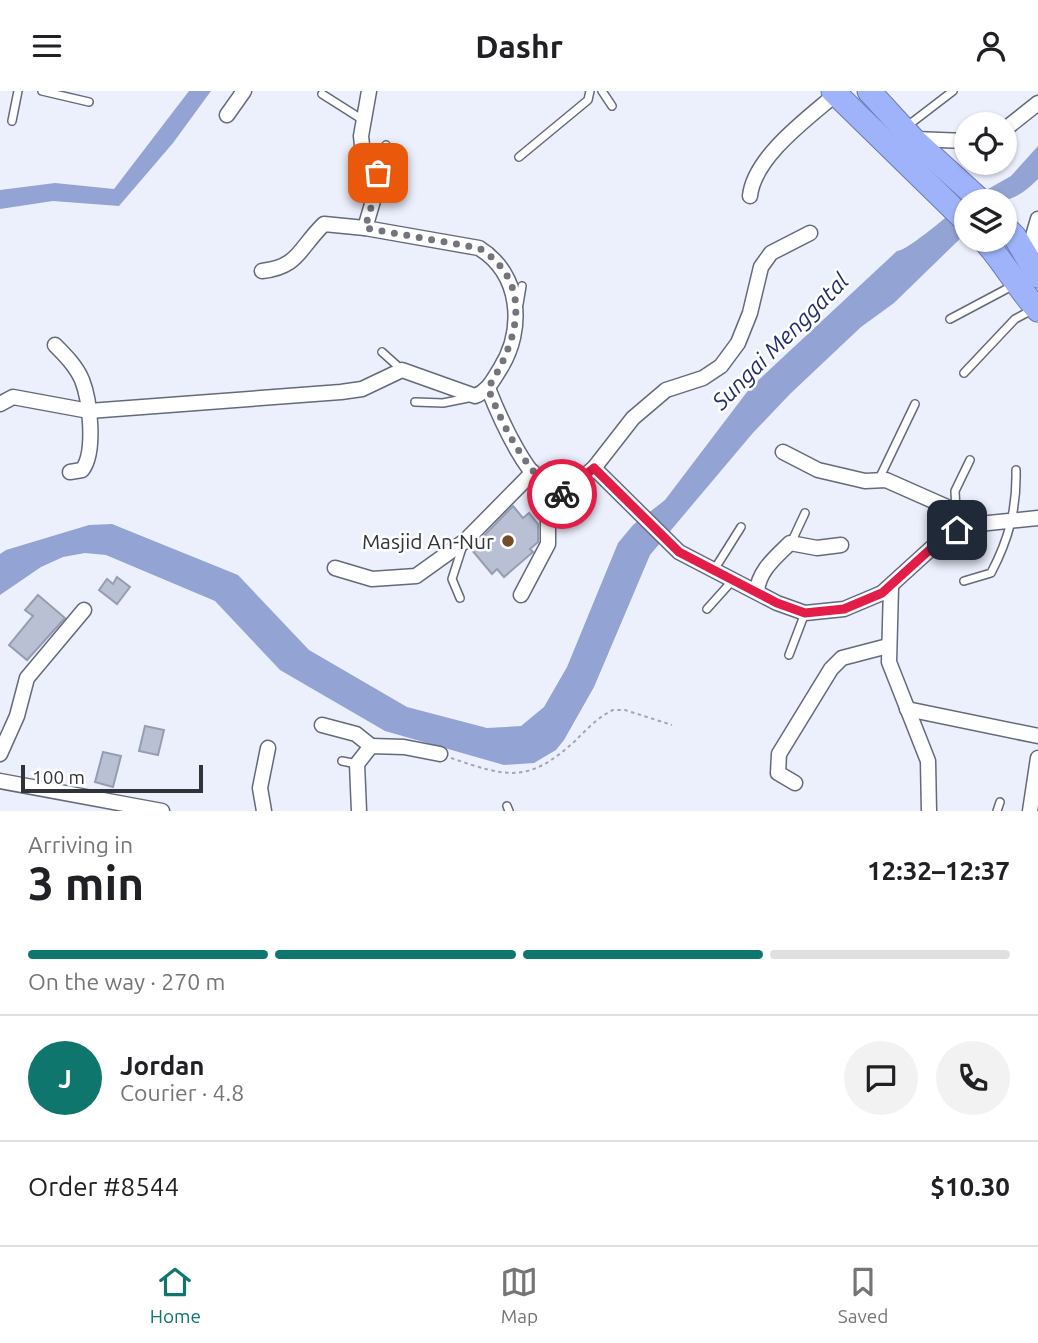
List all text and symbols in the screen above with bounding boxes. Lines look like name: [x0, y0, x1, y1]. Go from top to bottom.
icon: menu: [28, 27, 66, 65]
icon: person: [972, 27, 1010, 65]
text: Dashr: [475, 28, 563, 64]
map controls: [954, 112, 1017, 252]
button: locate: [954, 112, 1017, 175]
pin: [348, 143, 408, 203]
icon: bag: [359, 154, 397, 192]
button: layers: [954, 189, 1017, 252]
water label: Sungai Menggatal: [706, 267, 854, 415]
courier: [527, 459, 597, 529]
icon: bike: [543, 475, 581, 513]
pin: [927, 500, 987, 560]
icon: home: [938, 511, 976, 549]
place label: Masjid An-Nur: [362, 529, 494, 553]
marker: Masjid An-Nur: [500, 533, 516, 549]
scale bar: [21, 762, 203, 794]
text: 100 m: [32, 766, 85, 788]
text: Arriving in: [28, 832, 133, 857]
text: 12:32–12:37: [867, 856, 1010, 885]
text: 3 min: [28, 857, 144, 909]
text: On the way · 270 m: [28, 969, 225, 994]
button: chat: [844, 1041, 918, 1115]
button: phone: [936, 1041, 1010, 1115]
text: Jordan: [120, 1051, 205, 1080]
text: J: [58, 1064, 72, 1093]
text: Courier · 4.8: [120, 1080, 244, 1105]
text: Order #8544: [28, 1172, 179, 1201]
text: $10.30: [930, 1172, 1010, 1201]
tab: Home: [150, 1263, 201, 1327]
tab: Map: [500, 1263, 538, 1327]
tab: Saved: [838, 1263, 888, 1327]

